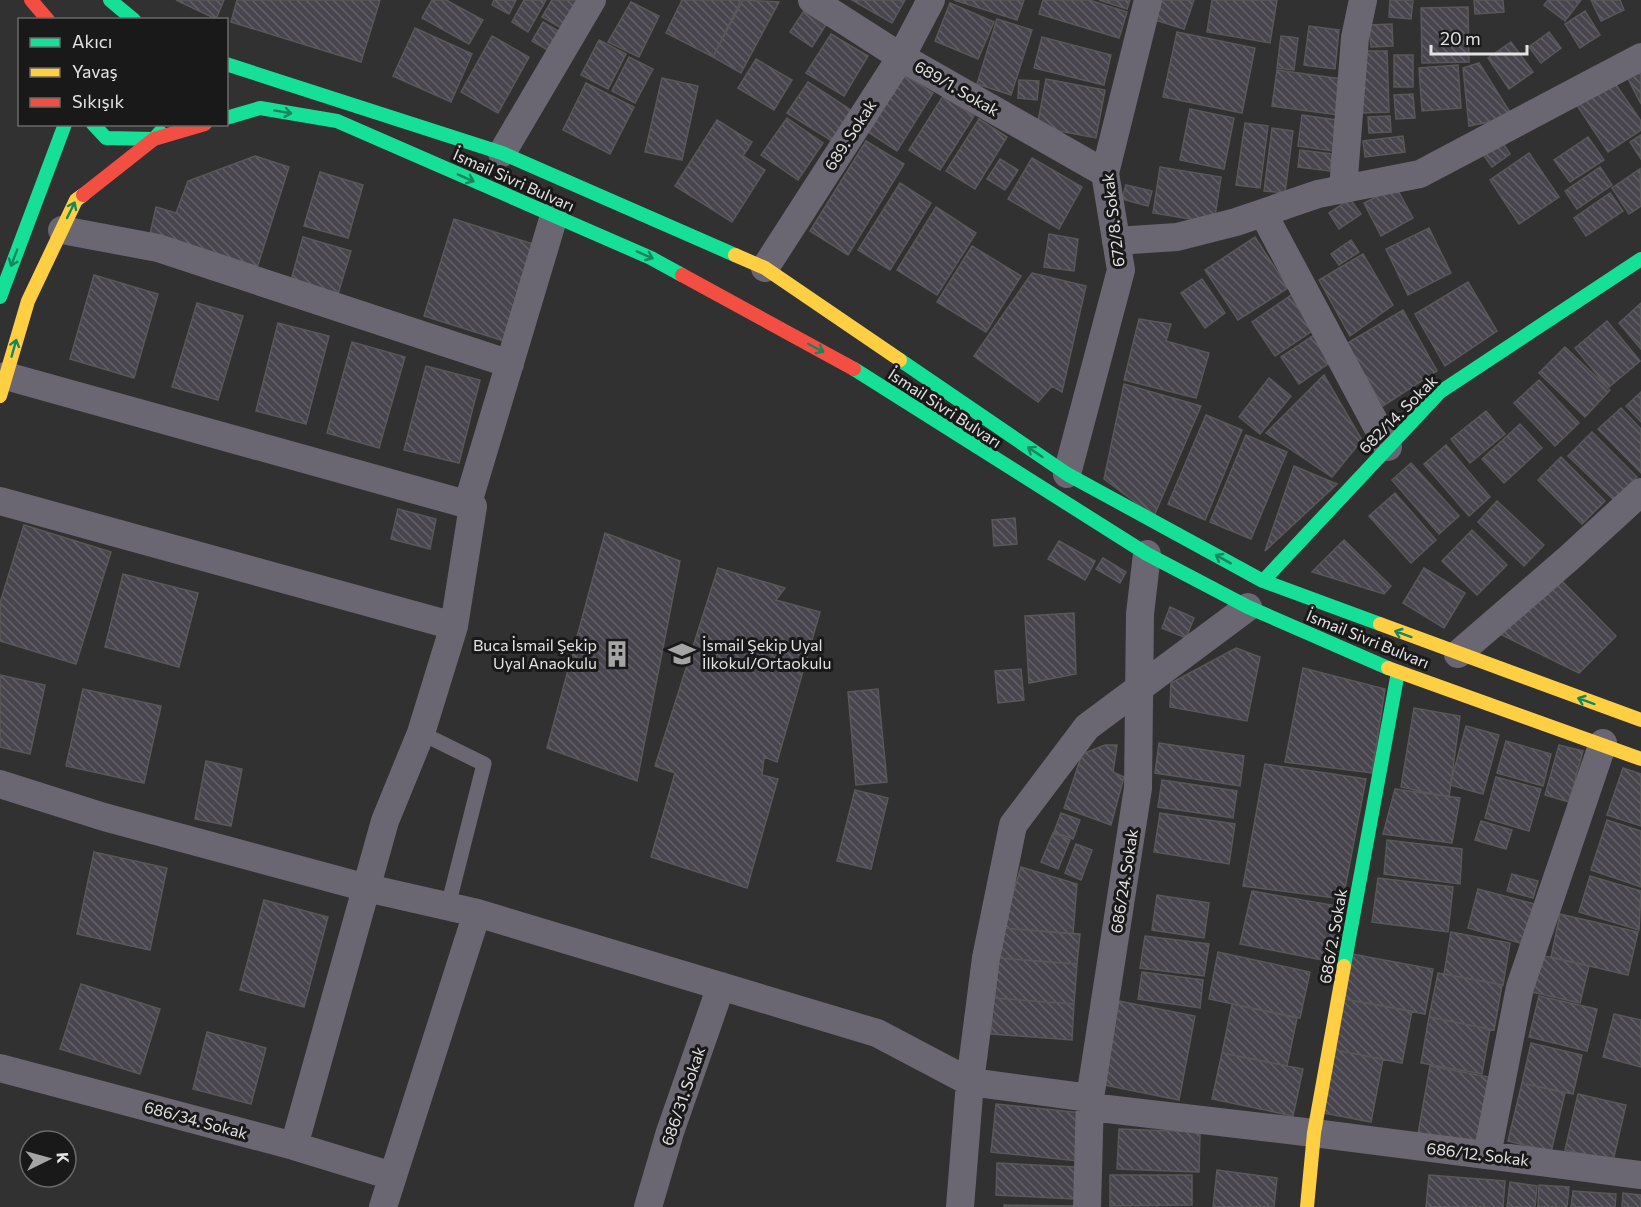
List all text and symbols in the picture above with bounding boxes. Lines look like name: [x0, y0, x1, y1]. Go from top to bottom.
legend: [18, 18, 228, 126]
scale bar: [1431, 18, 1527, 56]
text: 20 m: [1440, 27, 1481, 49]
text: Akıcı: [72, 30, 112, 52]
street label: 689/1. Sokak: [912, 56, 1003, 120]
text: Yavaş: [72, 60, 118, 82]
text: Sıkışık: [72, 90, 124, 112]
street label: 689. Sokak: [820, 96, 880, 174]
one-way arrow: [273, 107, 293, 118]
street label: İsmail Sivri Bulvarı: [451, 144, 578, 215]
one-way arrow: [456, 172, 474, 184]
street label: 672/8. Sokak: [1097, 172, 1128, 268]
one-way arrow: [66, 201, 78, 219]
one-way arrow: [8, 248, 19, 266]
one-way arrow: [635, 250, 653, 262]
one-way arrow: [9, 339, 20, 358]
one-way arrow: [807, 342, 824, 354]
street label: İsmail Sivri Bulvarı: [885, 364, 1005, 451]
street label: 682/14. Sokak: [1354, 370, 1441, 457]
one-way arrow: [1027, 446, 1044, 459]
one-way arrow: [1215, 553, 1232, 565]
street label: İsmail Sivri Bulvarı: [1304, 605, 1432, 672]
one-way arrow: [1394, 627, 1413, 638]
place label: Buca İsmail Şekip Uyal Anaokulu: [473, 635, 597, 672]
place label: İsmail Şekip Uyal İlkokul/Ortaokulu: [702, 635, 831, 672]
building icon: Buca İsmail Şekip Uyal Anaokulu: [602, 639, 632, 669]
school or university icon: İsmail Şekip Uyal İlkokul/Ortaokulu: [667, 639, 697, 669]
one-way arrow: [1577, 694, 1596, 705]
street label: 686/24. Sokak: [1106, 827, 1141, 935]
street label: 686/2. Sokak: [1315, 887, 1350, 985]
street label: 686/31. Sokak: [657, 1044, 708, 1148]
street label: 686/34. Sokak: [142, 1097, 250, 1143]
north arrow: [18, 1129, 78, 1189]
street label: 686/12. Sokak: [1426, 1138, 1531, 1169]
text: K: [53, 1151, 73, 1164]

